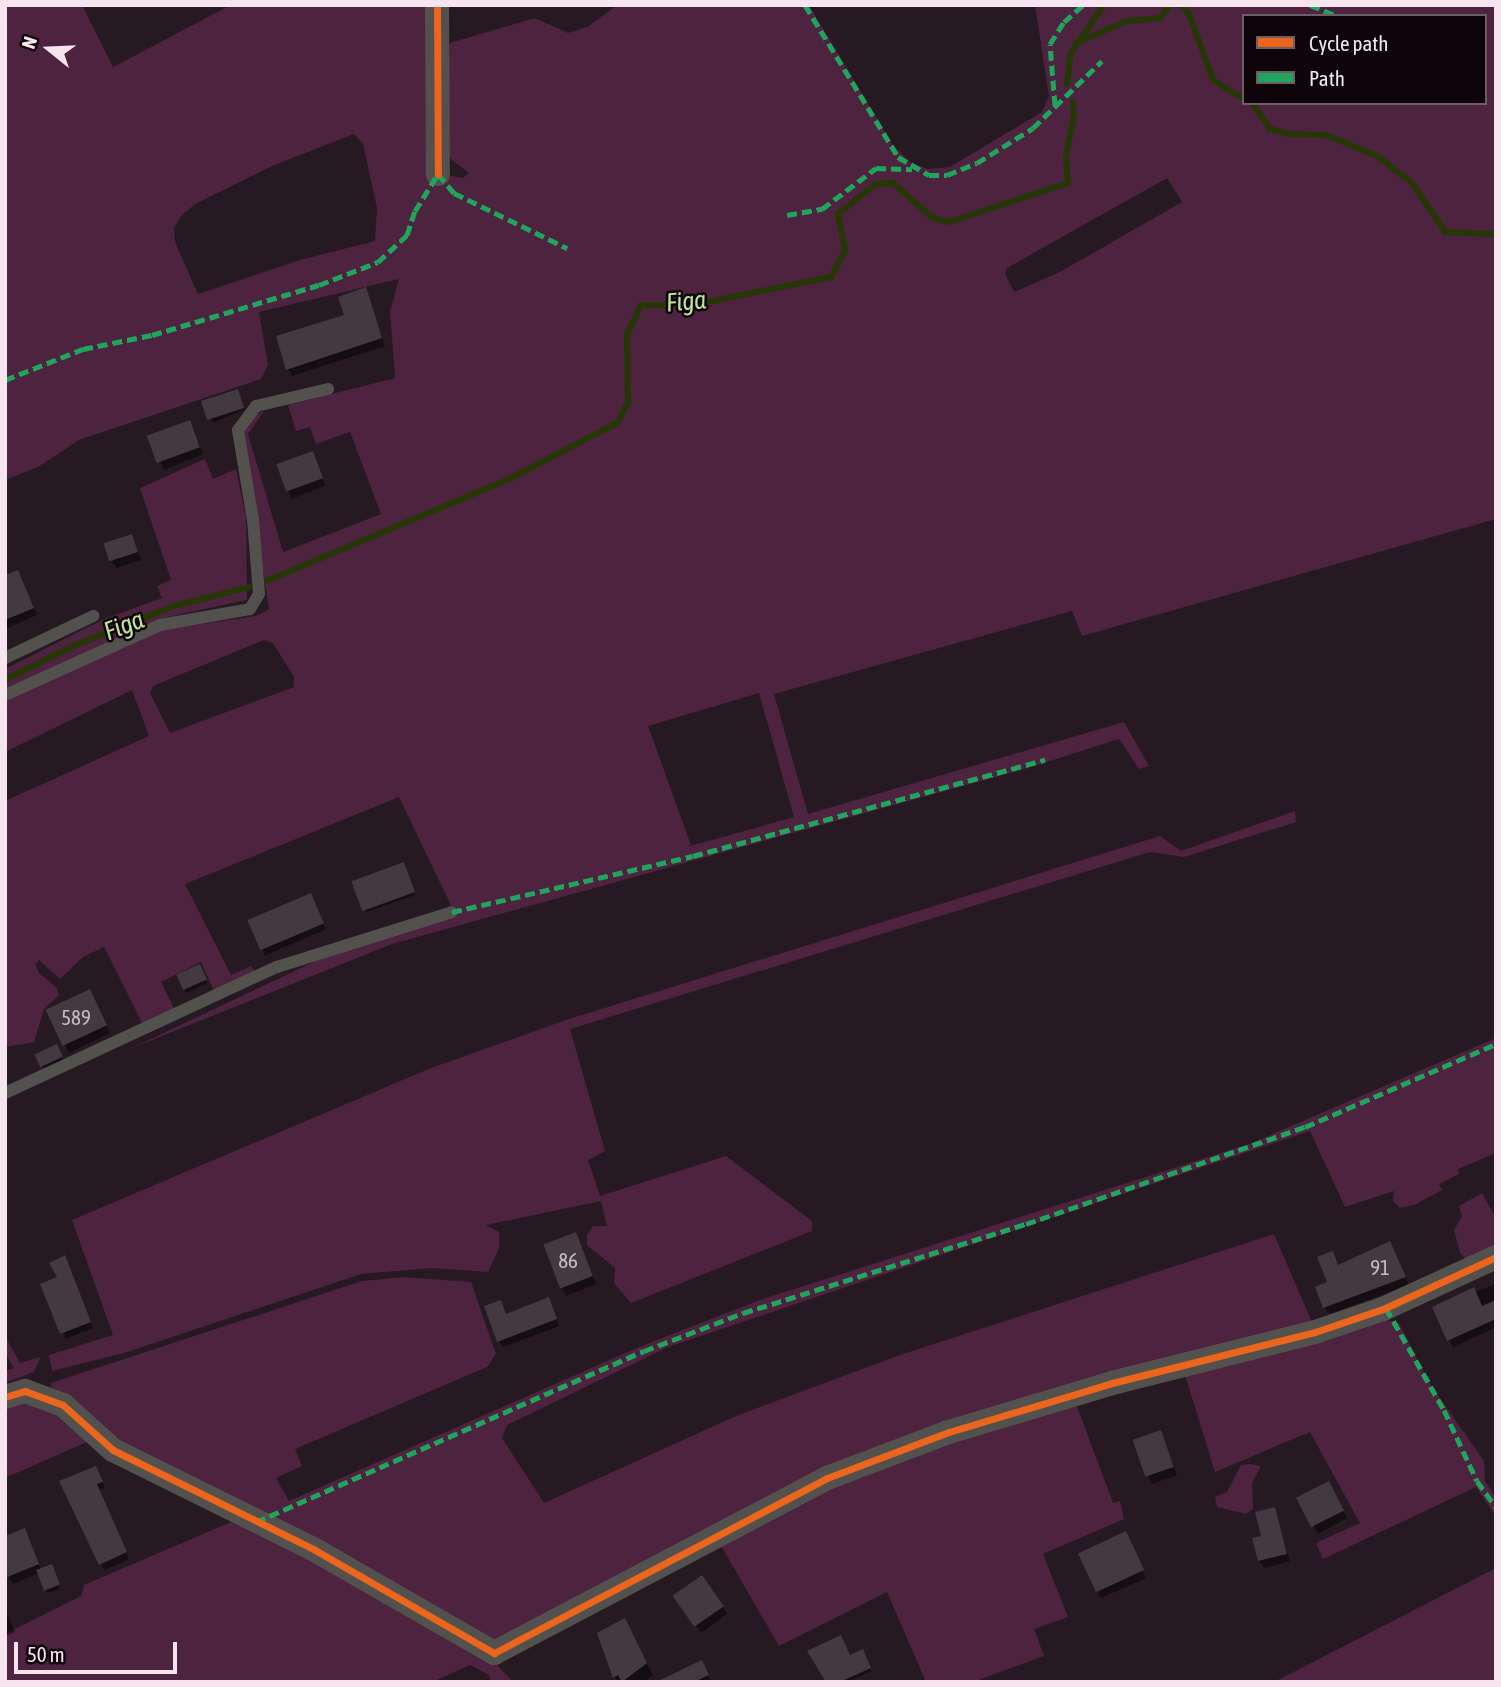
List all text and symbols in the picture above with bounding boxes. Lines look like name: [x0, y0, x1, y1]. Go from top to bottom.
north arrow: [14, 14, 84, 84]
legend: [1242, 14, 1487, 105]
text: Cycle path: [1309, 31, 1388, 55]
text: N: [17, 34, 41, 51]
text: Path: [1309, 66, 1345, 90]
water label: Figa: [665, 285, 707, 319]
water label: Figa: [100, 604, 148, 648]
house number: 589: [61, 1004, 91, 1030]
house number: 86: [558, 1247, 578, 1273]
house number: 91: [1370, 1254, 1390, 1280]
scale bar: [18, 1628, 180, 1672]
text: 50 m: [27, 1642, 65, 1666]

